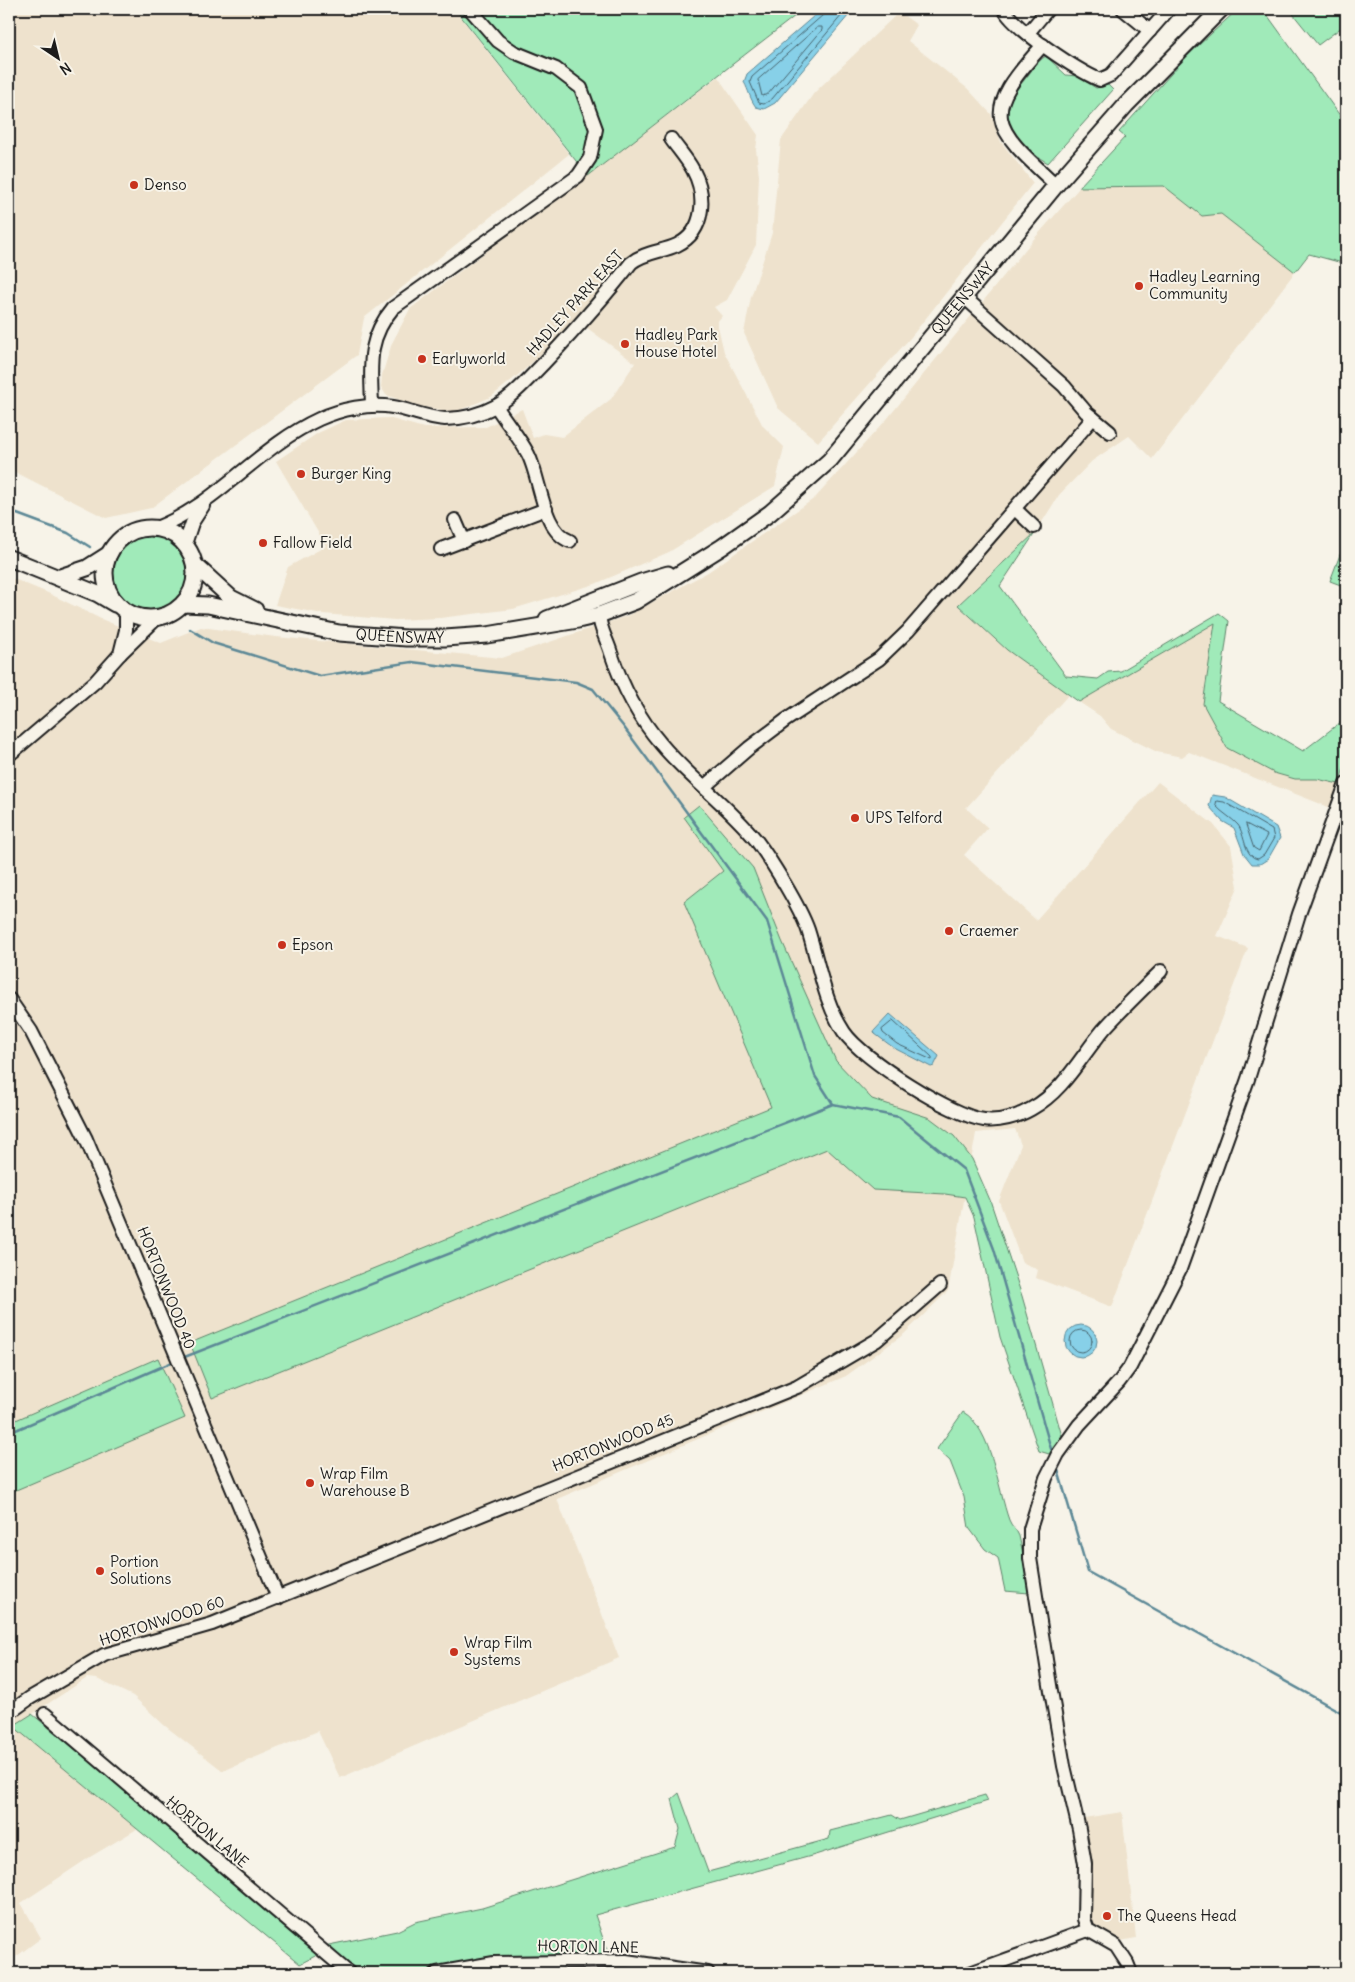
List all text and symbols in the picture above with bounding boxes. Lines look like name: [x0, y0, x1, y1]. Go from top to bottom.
north arrow: [32, 32, 82, 82]
text: N: [56, 58, 75, 79]
place label: Denso: [144, 175, 187, 194]
marker: Denso: [128, 179, 140, 191]
street label: HADLEY PARK EAST: [522, 246, 627, 359]
street label: QUEENSWAY: [927, 258, 998, 338]
place label: Hadley Learning Community: [1149, 267, 1260, 303]
marker: Hadley Learning Community: [1133, 280, 1145, 292]
place label: Hadley Park House Hotel: [635, 325, 718, 361]
marker: Hadley Park House Hotel: [619, 338, 631, 350]
place label: Earlyworld: [432, 349, 506, 368]
marker: Earlyworld: [416, 353, 428, 365]
place label: Burger King: [311, 464, 391, 483]
marker: Burger King: [295, 468, 307, 480]
place label: Fallow Field: [273, 533, 352, 552]
marker: Fallow Field: [257, 537, 269, 549]
street label: QUEENSWAY: [355, 624, 445, 647]
place label: UPS Telford: [865, 808, 943, 827]
marker: UPS Telford: [849, 812, 861, 824]
place label: Craemer: [959, 921, 1019, 940]
marker: Craemer: [943, 925, 955, 937]
place label: Epson: [292, 935, 334, 954]
marker: Epson: [276, 939, 288, 951]
street label: HORTONWOOD 40: [133, 1224, 200, 1352]
street label: HORTONWOOD 45: [549, 1410, 676, 1476]
place label: Wrap Film Warehouse B: [320, 1464, 410, 1500]
marker: Wrap Film Warehouse B: [304, 1477, 316, 1489]
place label: Portion Solutions: [110, 1552, 171, 1588]
marker: Portion Solutions: [94, 1565, 106, 1577]
street label: HORTONWOOD 60: [97, 1591, 227, 1650]
place label: Wrap Film Systems: [464, 1633, 532, 1669]
marker: Wrap Film Systems: [448, 1646, 460, 1658]
street label: HORTON LANE: [162, 1792, 252, 1872]
place label: The Queens Head: [1117, 1906, 1237, 1925]
marker: The Queens Head: [1101, 1910, 1113, 1922]
street label: HORTON LANE: [537, 1936, 639, 1957]

